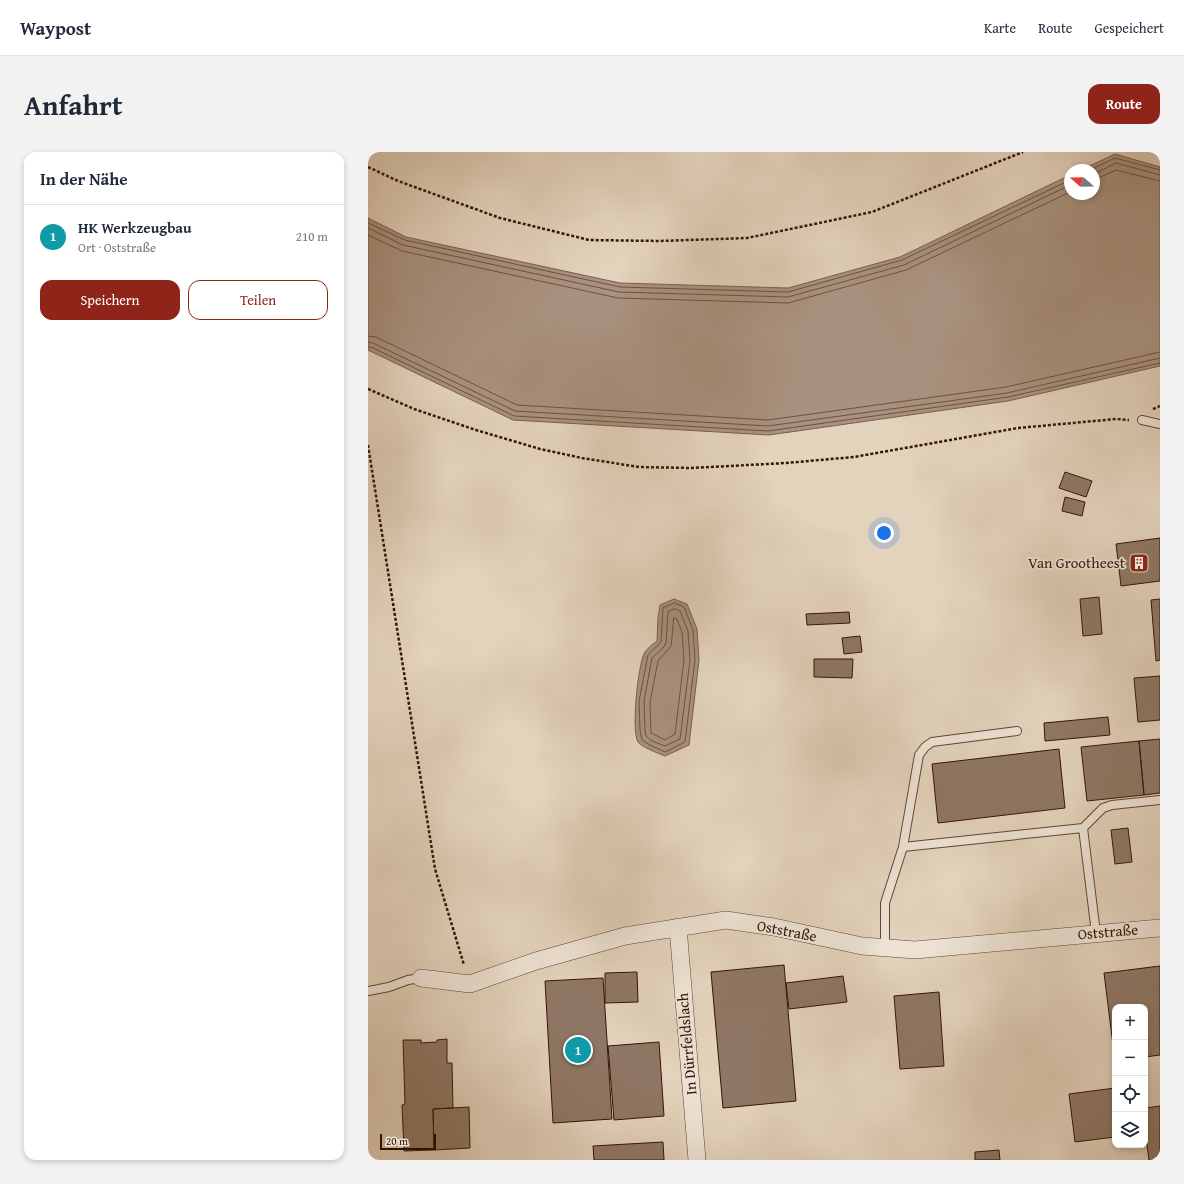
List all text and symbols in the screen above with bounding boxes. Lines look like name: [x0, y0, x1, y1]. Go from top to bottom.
text: Waypost: [20, 14, 91, 42]
text: Karte: [984, 18, 1016, 38]
text: Route: [1038, 18, 1072, 38]
text: Gespeichert: [1094, 18, 1164, 38]
text: Anfahrt: [24, 84, 123, 125]
button: Route: [1088, 84, 1160, 124]
north arrow: [1064, 164, 1100, 200]
text: In der Nähe: [40, 166, 128, 191]
text: HK Werkzeugbau: [78, 217, 192, 238]
text: 1: [50, 227, 56, 246]
text: 210 m: [296, 227, 328, 246]
text: Ort · Oststraße: [78, 238, 156, 257]
button: Speichern: [40, 280, 180, 320]
button: Teilen: [188, 280, 328, 320]
your location: [874, 523, 894, 543]
place label: Van Grootheest: [1028, 552, 1126, 573]
building icon: Van Grootheest: [1128, 552, 1150, 574]
street label: Oststraße: [755, 914, 819, 947]
street label: Oststraße: [1077, 918, 1139, 945]
street label: In Dürrfeldslach: [672, 992, 701, 1096]
map controls: [1112, 1004, 1148, 1148]
button: +: [1112, 1004, 1148, 1040]
pin: 1: [565, 1035, 591, 1065]
button: −: [1112, 1040, 1148, 1076]
button: locate: [1112, 1076, 1148, 1112]
button: layers: [1112, 1112, 1148, 1148]
scale bar: [380, 1132, 436, 1151]
text: 20 m: [386, 1133, 408, 1149]

